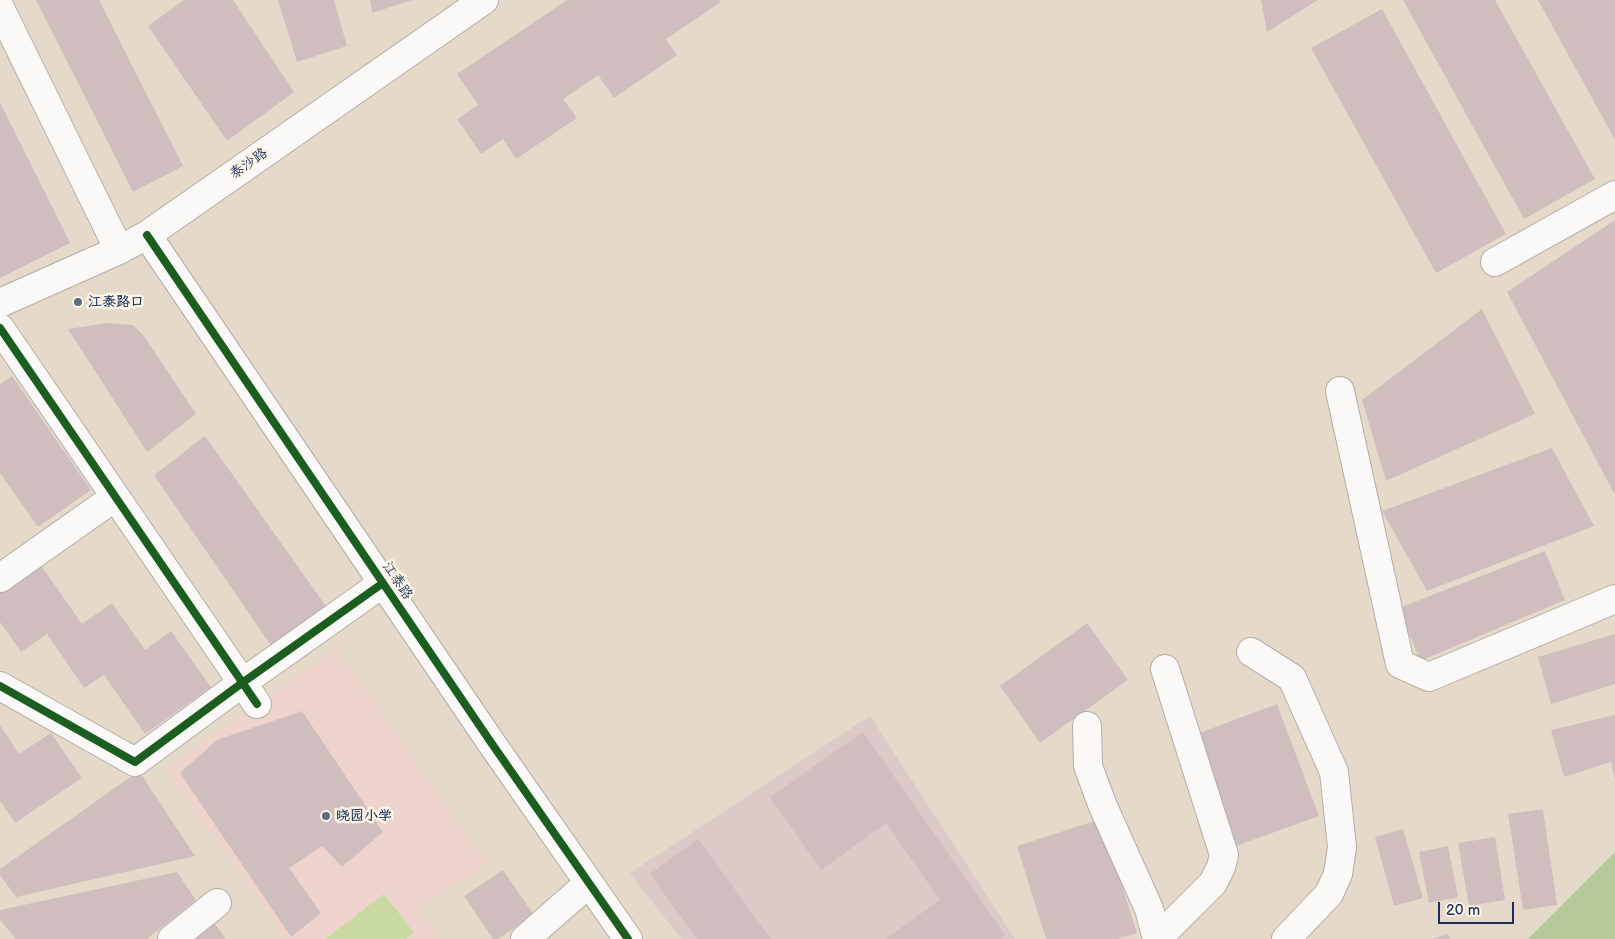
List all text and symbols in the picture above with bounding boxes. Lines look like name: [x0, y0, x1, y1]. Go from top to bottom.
street label: 泰沙路: [227, 145, 271, 183]
place label: 江泰路口: [88, 294, 144, 310]
marker: 江泰路口: [72, 296, 84, 308]
street label: 江泰路: [378, 559, 416, 603]
place label: 晓园小学: [336, 808, 392, 824]
marker: 晓园小学: [320, 810, 332, 822]
scale bar: [1440, 892, 1516, 924]
text: 20 m: [1446, 901, 1480, 920]

